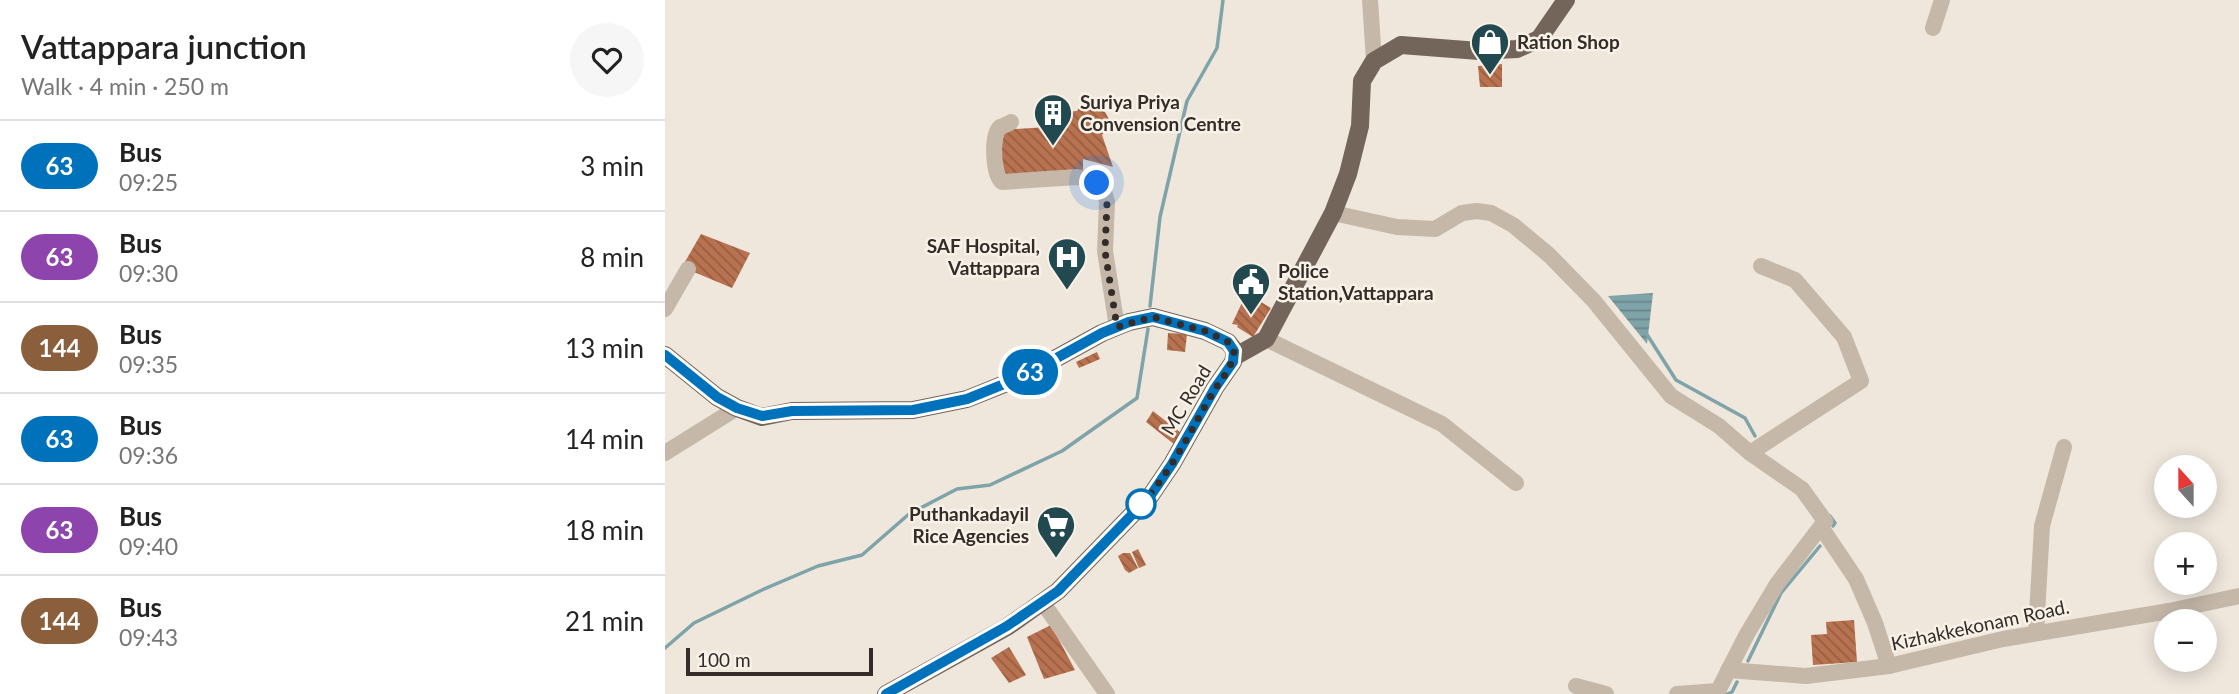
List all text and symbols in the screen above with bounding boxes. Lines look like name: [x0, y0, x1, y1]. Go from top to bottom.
shop icon: Ration Shop: [1469, 21, 1511, 76]
button: heart: [570, 23, 644, 97]
text: Vattappara junction: [21, 26, 307, 66]
place label: Ration Shop: [1517, 30, 1620, 53]
text: Walk · 4 min · 250 m: [21, 72, 229, 100]
place label: Suriya Priya Convension Centre: [1080, 90, 1241, 135]
building icon: Suriya Priya Convension Centre: [1032, 92, 1074, 147]
text: Bus: [119, 136, 162, 168]
text: 3 min: [580, 150, 644, 182]
text: 63: [46, 151, 73, 180]
your location: [1079, 165, 1114, 200]
text: 09:25: [119, 168, 178, 196]
text: Bus: [119, 227, 162, 259]
place label: SAF Hospital, Vattappara: [927, 234, 1040, 279]
hospital icon: SAF Hospital, Vattappara: [1046, 236, 1088, 291]
text: 8 min: [580, 241, 644, 273]
text: 63: [46, 242, 73, 271]
text: 09:30: [119, 259, 178, 287]
place label: Police Station,Vattappara: [1278, 259, 1434, 304]
public building icon: Police Station,Vattappara: [1230, 261, 1272, 316]
text: Bus: [119, 318, 162, 350]
text: 13 min: [565, 332, 644, 364]
text: 144: [39, 333, 80, 362]
line badge: 63: [999, 349, 1061, 395]
text: 09:35: [119, 350, 178, 378]
text: 63: [1016, 357, 1044, 386]
street label: MC Road: [1156, 361, 1215, 439]
text: Bus: [119, 409, 162, 441]
text: 14 min: [565, 423, 644, 455]
text: 63: [46, 424, 73, 453]
text: 09:36: [119, 441, 178, 469]
north arrow: [2154, 455, 2217, 518]
map controls: [2154, 455, 2217, 672]
unlabelled marker: [1126, 489, 1156, 519]
text: Bus: [119, 500, 162, 532]
place label: Puthankadayil Rice Agencies: [909, 502, 1029, 547]
supermarket icon: Puthankadayil Rice Agencies: [1035, 504, 1077, 559]
text: 18 min: [565, 514, 644, 546]
text: 63: [46, 515, 73, 544]
text: 09:40: [119, 532, 178, 560]
button: +: [2154, 532, 2217, 595]
text: Bus: [119, 591, 162, 623]
street label: Kizhakkekonam Road.: [1889, 594, 2071, 655]
text: 21 min: [565, 605, 644, 637]
text: 144: [39, 606, 80, 635]
button: −: [2154, 609, 2217, 672]
text: 09:43: [119, 623, 178, 651]
scale bar: [686, 645, 873, 677]
text: 100 m: [697, 648, 751, 671]

